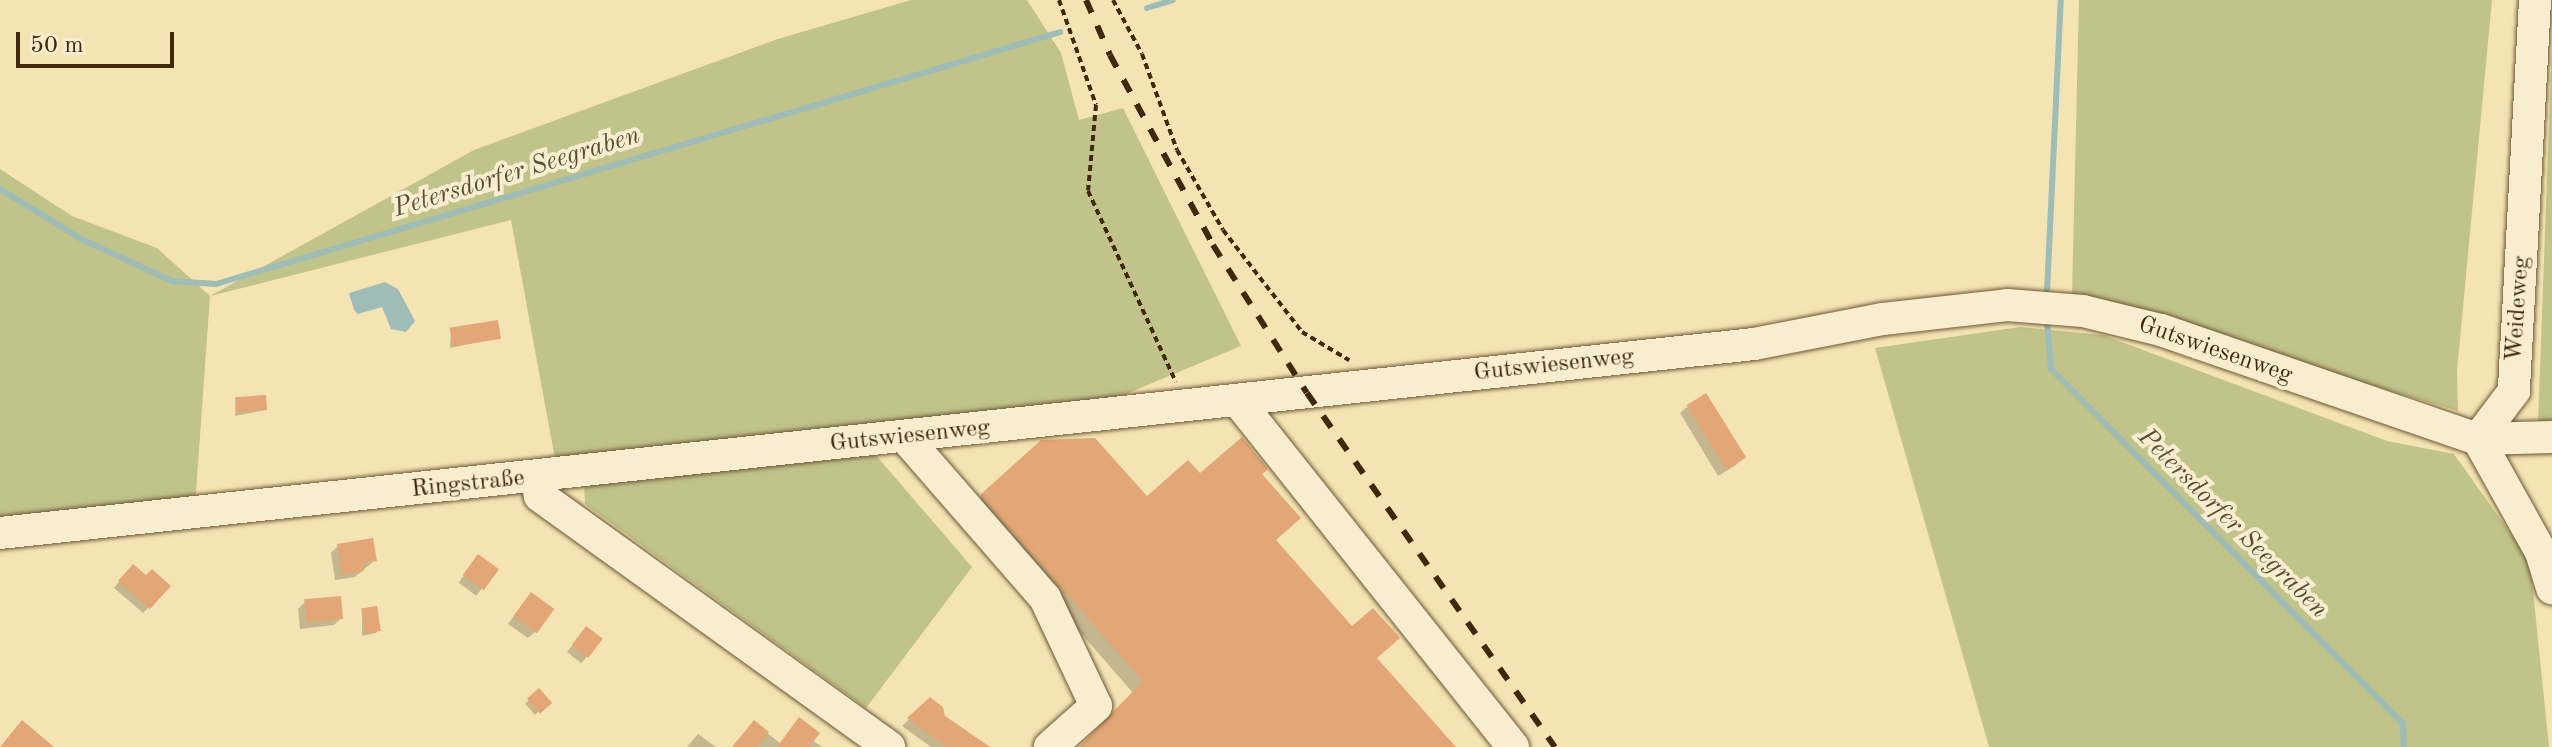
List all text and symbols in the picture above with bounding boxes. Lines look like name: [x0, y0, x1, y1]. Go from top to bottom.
scale bar: [20, 16, 178, 66]
text: 50 m: [30, 34, 84, 58]
water label: Petersdorfer Seegraben: [390, 121, 644, 225]
street label: Weideweg: [2501, 255, 2537, 363]
street label: Gutswiesenweg: [2134, 311, 2296, 391]
street label: Gutswiesenweg: [1472, 343, 1636, 389]
street label: Gutswiesenweg: [828, 414, 992, 460]
water label: Petersdorfer Seegraben: [2130, 422, 2334, 626]
street label: Ringstraße: [410, 465, 526, 505]

